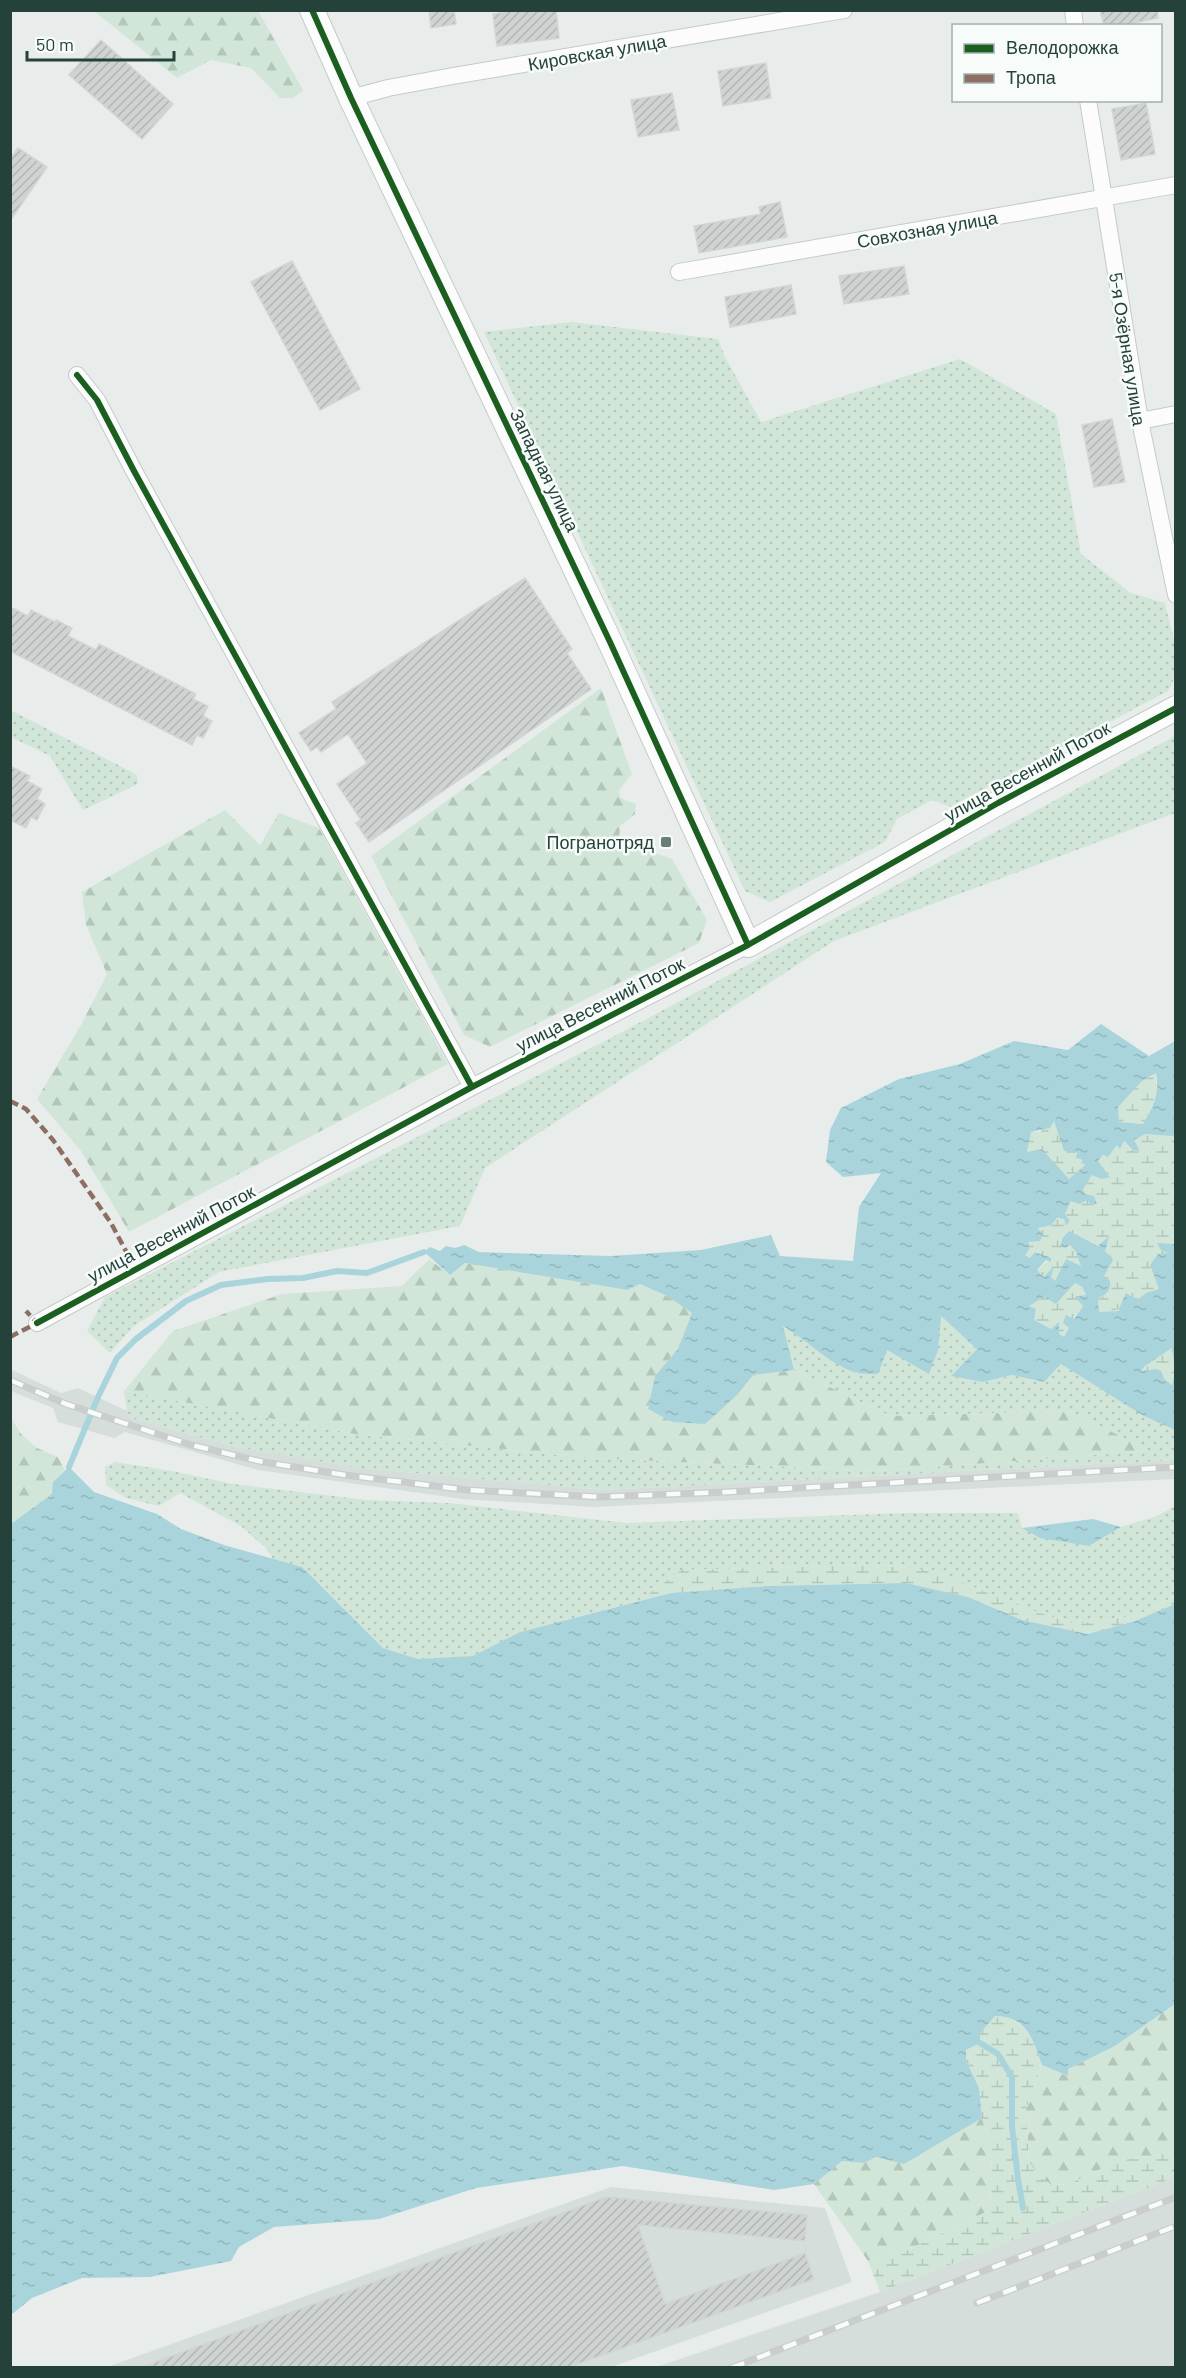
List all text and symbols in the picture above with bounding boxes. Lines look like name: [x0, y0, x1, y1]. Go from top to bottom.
scale bar: [27, 24, 174, 62]
legend: [952, 24, 1162, 102]
street label: Кировская улица: [526, 29, 669, 75]
text: 50 m: [36, 33, 74, 55]
text: Велодорожка: [1006, 36, 1119, 58]
text: Тропа: [1006, 66, 1057, 88]
street label: Совхозная улица: [855, 206, 1000, 252]
street label: 5-я Озёрная улица: [1105, 271, 1151, 428]
street label: Западная улица: [506, 405, 585, 536]
street label: улица Весенний Поток: [940, 716, 1114, 826]
place label: Погранотряд: [547, 831, 654, 853]
marker: Погранотряд: [659, 835, 673, 849]
street label: улица Весенний Поток: [512, 952, 688, 1056]
street label: улица Весенний Поток: [84, 1180, 258, 1286]

